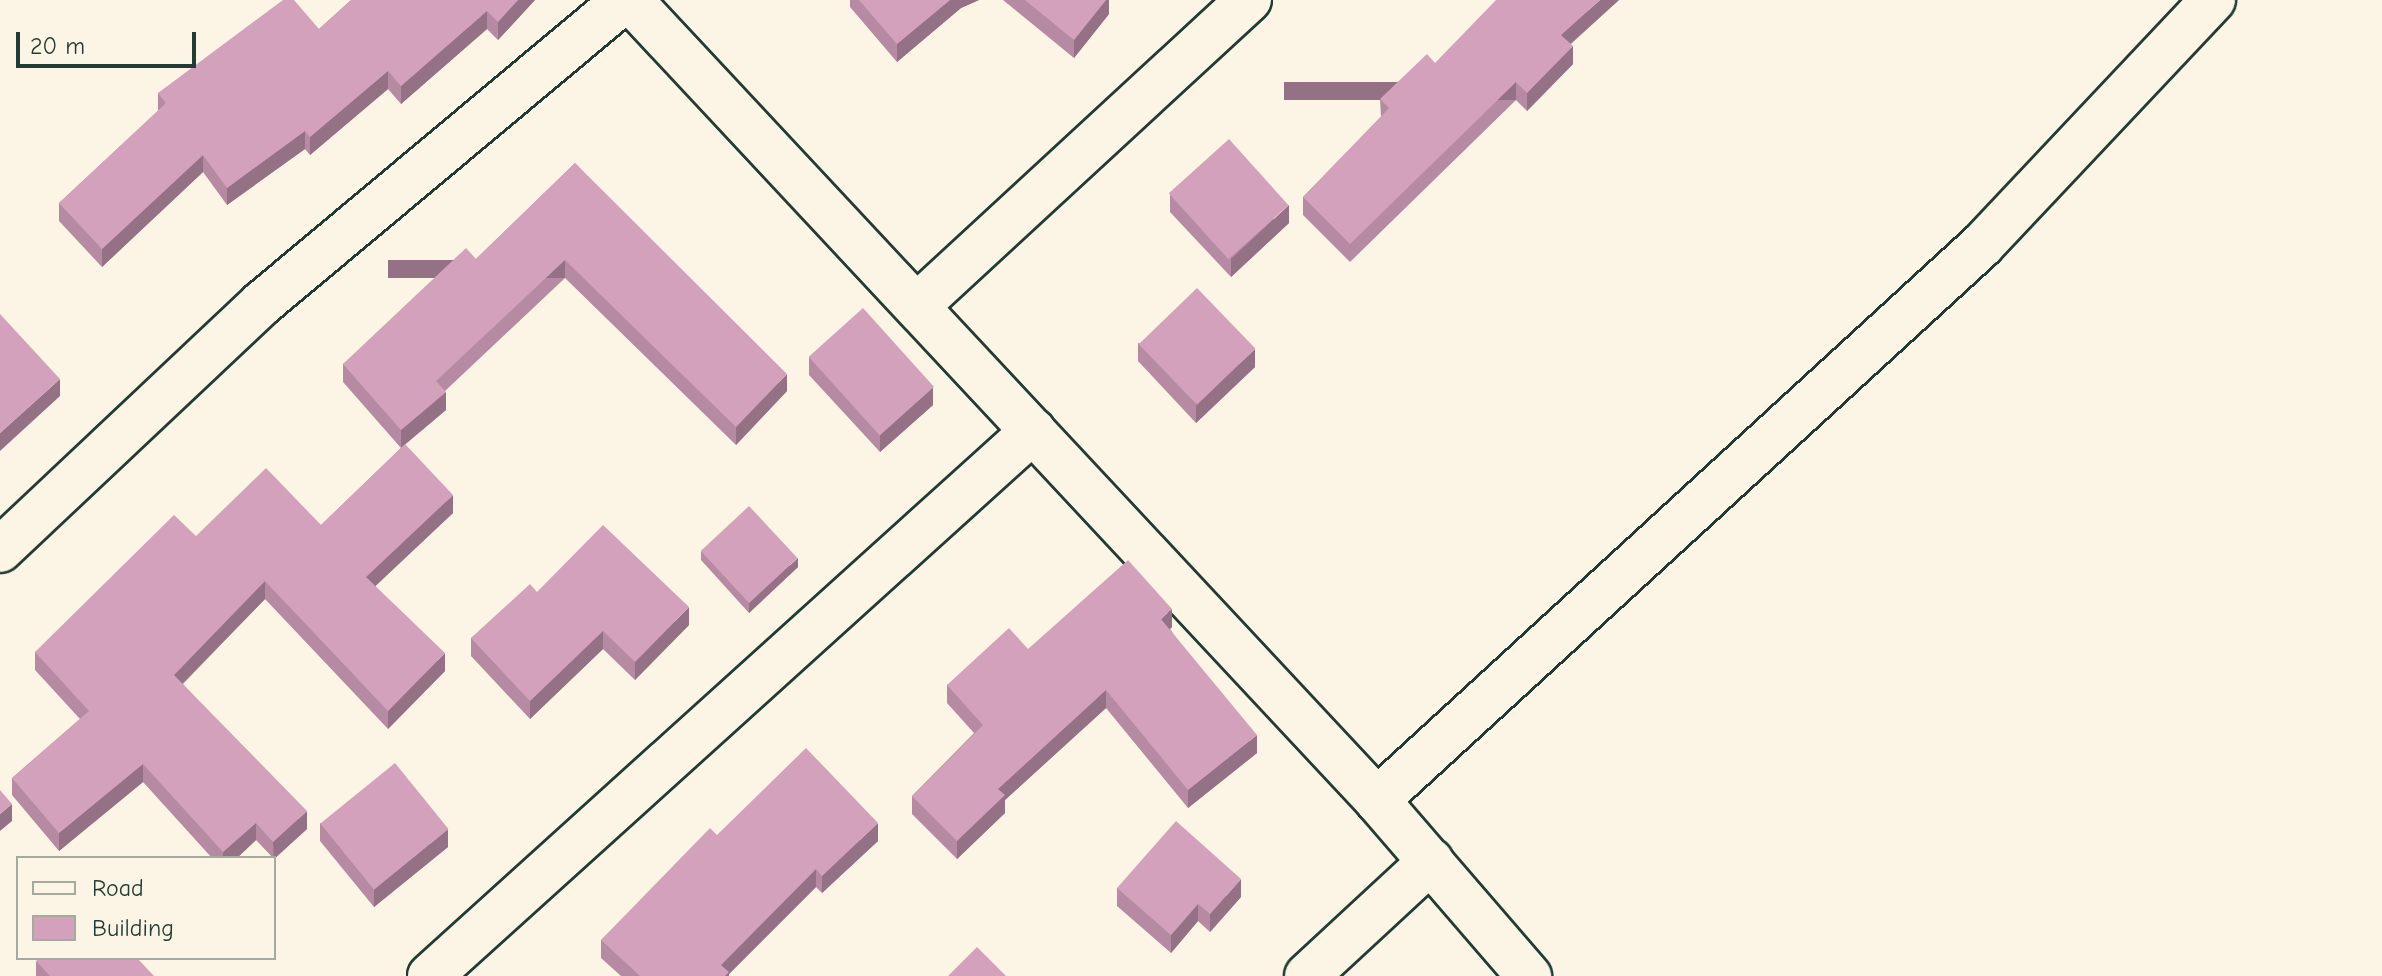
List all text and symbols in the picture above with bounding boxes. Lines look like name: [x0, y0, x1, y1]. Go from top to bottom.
scale bar: [20, 16, 200, 66]
text: 20 m: [30, 32, 85, 60]
legend: [16, 856, 276, 960]
text: Road: [92, 874, 144, 902]
text: Building: [92, 914, 174, 942]

